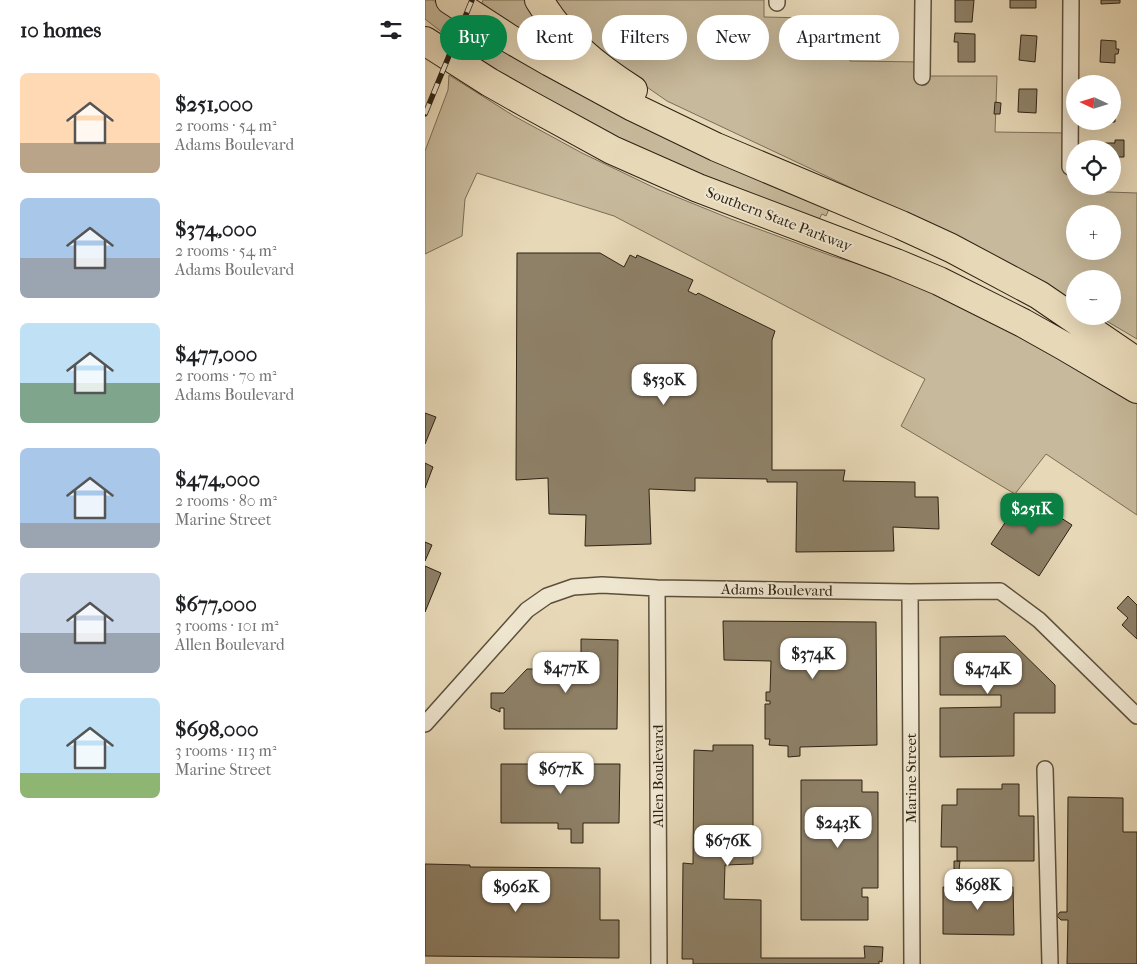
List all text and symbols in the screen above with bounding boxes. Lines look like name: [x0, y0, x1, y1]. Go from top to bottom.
chip: Buy: [440, 15, 507, 60]
chip: Rent: [517, 15, 592, 60]
chip: Filters: [602, 15, 687, 60]
chip: New: [697, 15, 769, 60]
chip: Apartment: [779, 15, 899, 60]
icon: filters: [377, 16, 405, 44]
text: 10 homes: [20, 18, 101, 42]
north arrow: [1066, 75, 1121, 130]
map controls: [1066, 75, 1121, 325]
text: $251,000: [175, 92, 253, 116]
icon: home: [60, 93, 120, 153]
text: 2 rooms · 54 m²: [175, 116, 276, 135]
text: Adams Boulevard: [175, 135, 294, 154]
button: locate: [1066, 140, 1121, 195]
street label: Southern State Parkway: [704, 183, 855, 255]
button: +: [1066, 205, 1121, 260]
text: $374,000: [175, 217, 257, 241]
icon: home: [60, 218, 120, 278]
text: 2 rooms · 54 m²: [175, 241, 276, 260]
text: Adams Boulevard: [175, 260, 294, 279]
button: −: [1066, 270, 1121, 325]
text: $477,000: [175, 342, 257, 366]
icon: home: [60, 343, 120, 403]
pin: $530K: [629, 364, 699, 406]
text: 2 rooms · 70 m²: [175, 366, 277, 385]
text: $530K: [643, 370, 685, 389]
text: Adams Boulevard: [175, 385, 294, 404]
text: $474,000: [175, 467, 260, 491]
icon: home: [60, 468, 120, 528]
text: 2 rooms · 80 m²: [175, 491, 277, 510]
pin: $251K: [997, 492, 1067, 535]
text: $251K: [1011, 499, 1053, 518]
text: Marine Street: [175, 510, 271, 529]
street label: Adams Boulevard: [720, 580, 834, 600]
text: $677,000: [175, 592, 257, 616]
icon: home: [60, 593, 120, 653]
text: 3 rooms · 101 m²: [175, 616, 278, 635]
text: Allen Boulevard: [175, 635, 285, 654]
pin: $374K: [778, 638, 848, 680]
text: $374K: [791, 644, 835, 663]
pin: $477K: [531, 652, 601, 694]
pin: $474K: [953, 652, 1023, 695]
text: $477K: [544, 658, 588, 677]
text: $474K: [965, 659, 1011, 678]
text: $698,000: [175, 717, 259, 741]
icon: home: [60, 718, 120, 778]
street label: Allen Boulevard: [649, 724, 667, 828]
street label: Marine Street: [902, 732, 920, 823]
text: 3 rooms · 113 m²: [175, 741, 276, 760]
pin: $677K: [526, 752, 596, 795]
text: $677K: [539, 759, 583, 778]
text: Marine Street: [175, 760, 271, 779]
pin: $243K: [803, 806, 873, 849]
text: $243K: [816, 813, 860, 832]
pin: $676K: [693, 824, 763, 867]
text: $676K: [705, 831, 751, 850]
pin: $698K: [943, 868, 1013, 911]
pin: $962K: [481, 870, 551, 913]
text: $698K: [955, 875, 1001, 894]
text: $962K: [493, 877, 539, 896]

